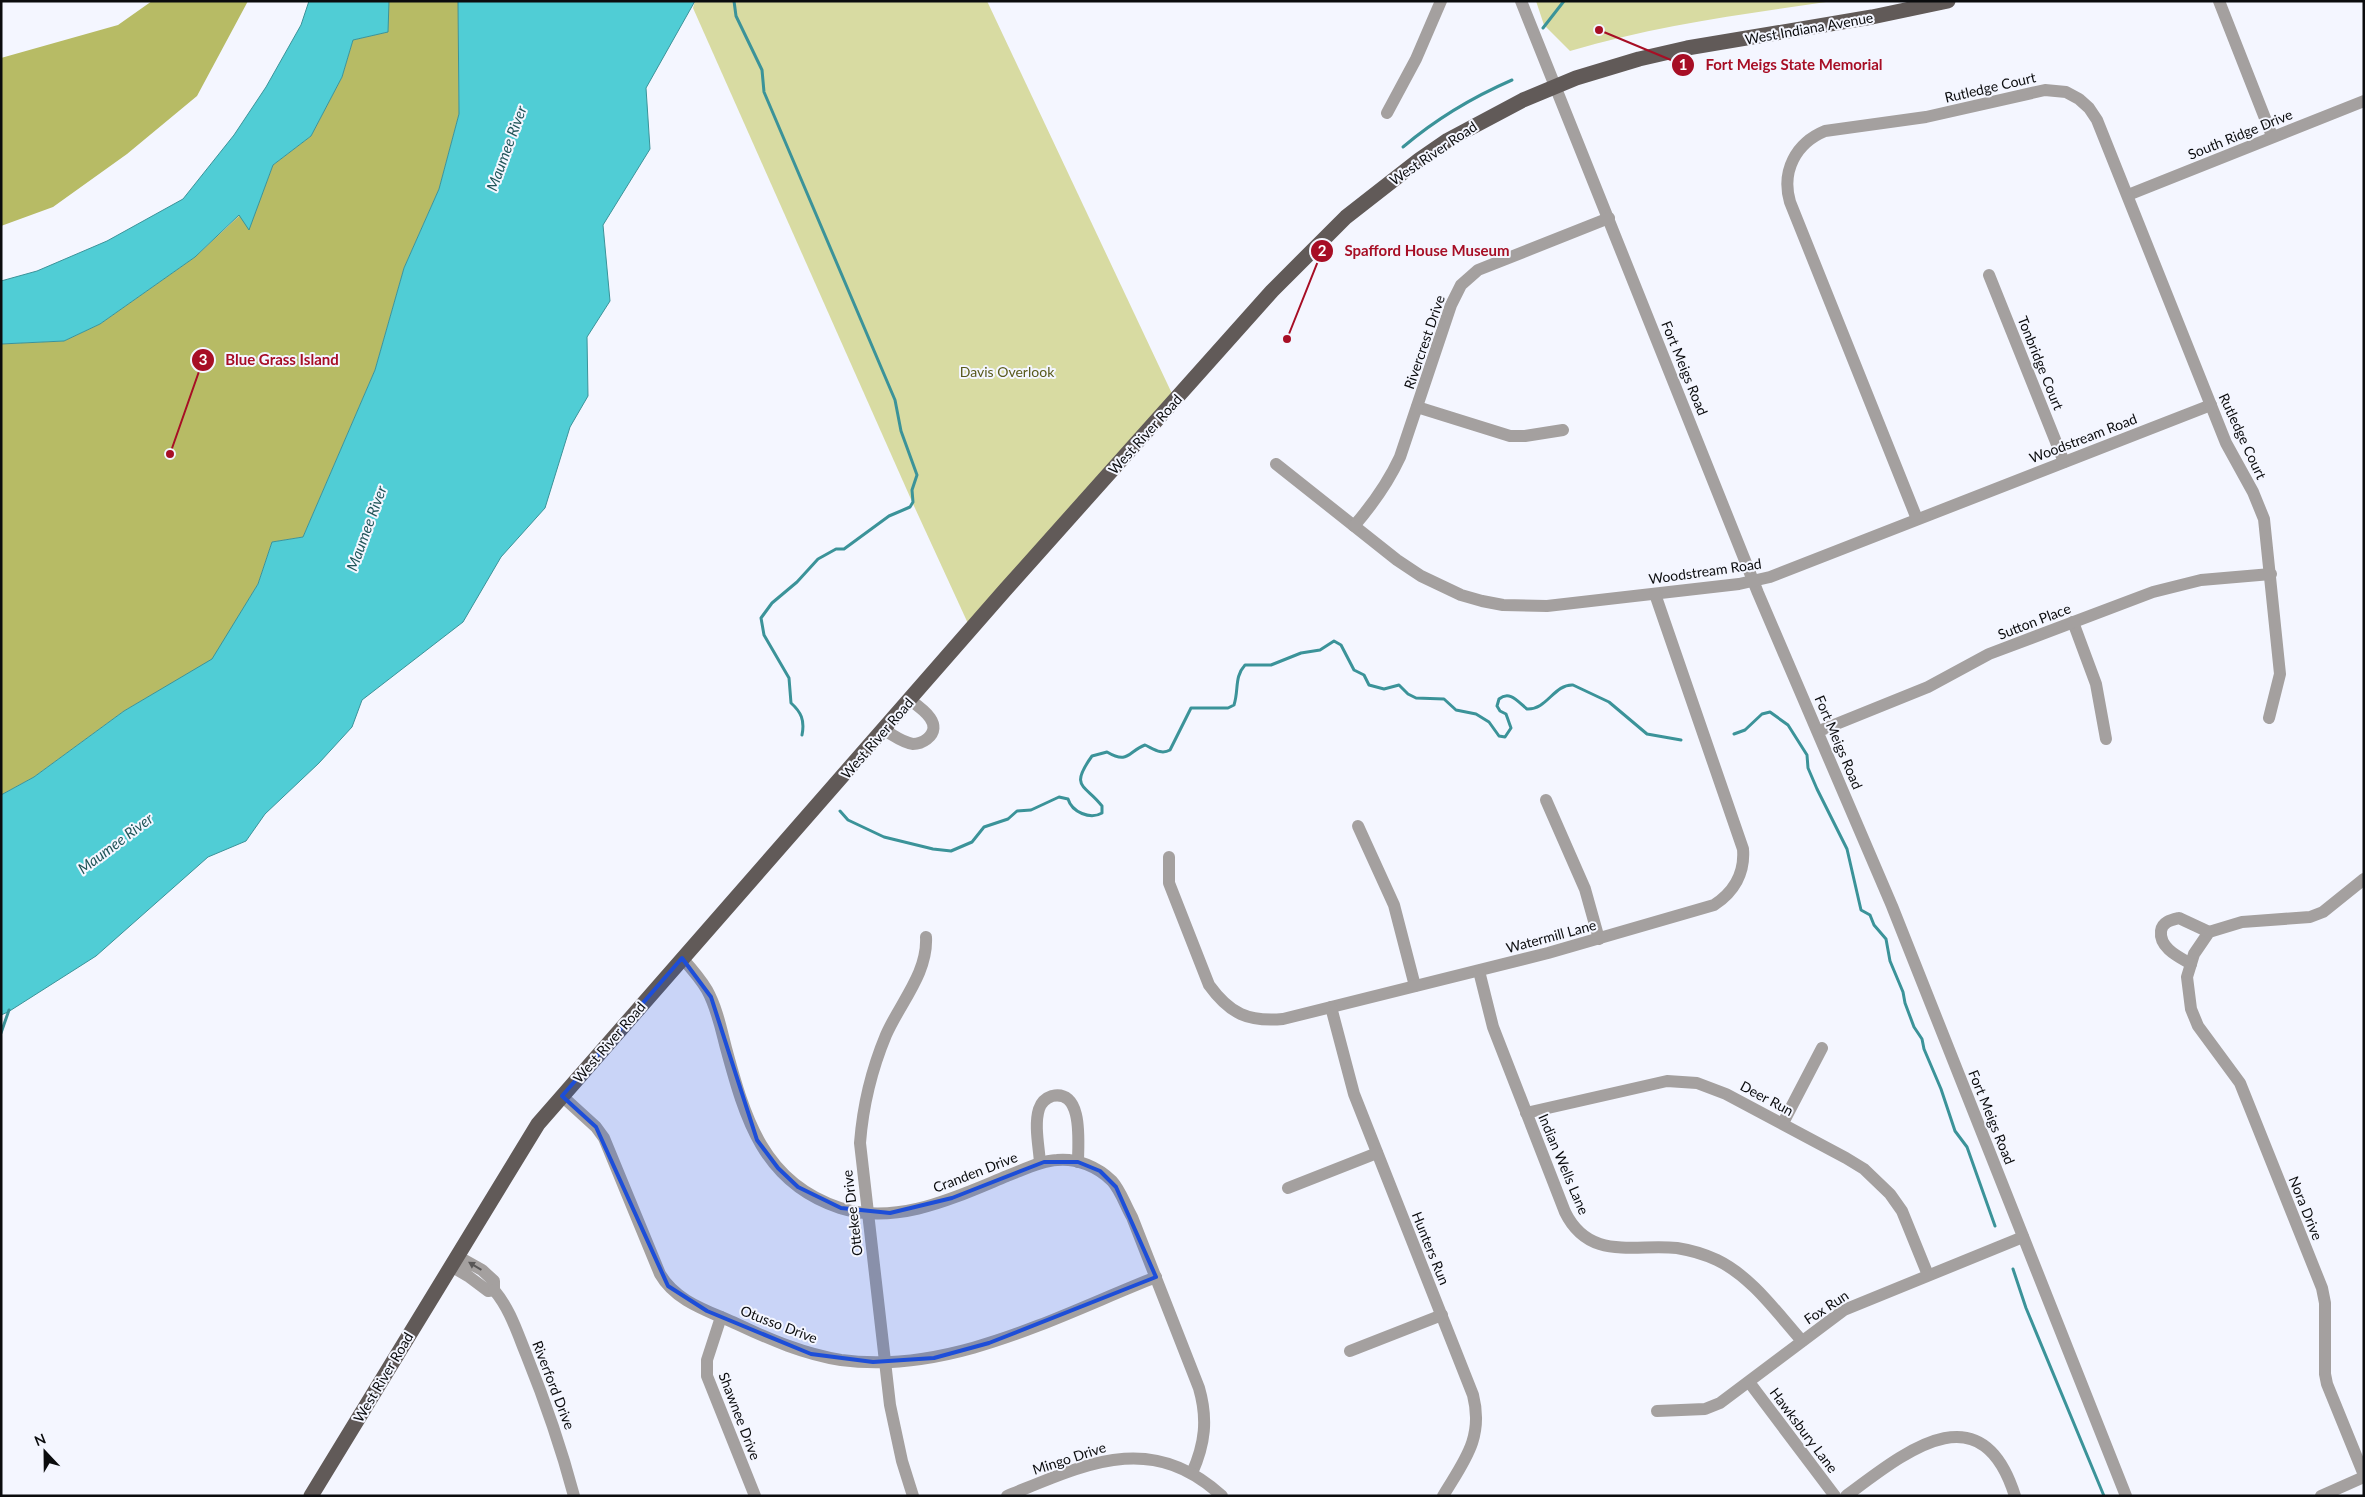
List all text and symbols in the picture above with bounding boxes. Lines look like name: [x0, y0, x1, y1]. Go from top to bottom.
street label: West Indiana Avenue: [1744, 8, 1874, 48]
callout: Fort Meigs State Memorial: [1671, 50, 1893, 80]
text: 1: [1679, 55, 1687, 73]
text: Fort Meigs State Memorial: [1705, 55, 1883, 73]
street label: Rutledge Court: [1943, 68, 2037, 106]
water label: Maumee River: [482, 102, 530, 193]
street label: South Ridge Drive: [2185, 105, 2295, 163]
street label: West River Road: [1386, 118, 1480, 188]
callout: Spafford House Museum: [1309, 236, 1519, 266]
text: 2: [1318, 241, 1327, 259]
text: Spafford House Museum: [1344, 241, 1510, 259]
street label: Rivercrest Drive: [1400, 293, 1448, 391]
street label: Tonbridge Court: [2014, 314, 2068, 412]
street label: Fort Meigs Road: [1658, 318, 1712, 418]
callout: Blue Grass Island: [190, 345, 349, 375]
text: 3: [199, 350, 207, 368]
text: Blue Grass Island: [225, 350, 339, 368]
park label: Davis Overlook: [960, 363, 1055, 380]
street label: Rutledge Court: [2216, 390, 2270, 482]
street label: West River Road: [1105, 391, 1185, 477]
street label: Woodstream Road: [2027, 410, 2139, 466]
water label: Maumee River: [342, 482, 390, 573]
street label: Woodstream Road: [1647, 555, 1763, 587]
street label: Sutton Place: [1995, 599, 2073, 643]
street label: Fort Meigs Road: [1812, 692, 1866, 792]
street label: West River Road: [837, 694, 917, 782]
water label: Maumee River: [74, 808, 157, 877]
street label: Watermill Lane: [1504, 916, 1598, 956]
street label: West River Road: [569, 998, 649, 1086]
street label: Fort Meigs Road: [1965, 1067, 2019, 1167]
street label: Deer Run: [1737, 1077, 1797, 1119]
street label: Indian Wells Lane: [1535, 1111, 1593, 1217]
street label: Cranden Drive: [930, 1148, 1020, 1196]
street label: Ottekee Drive: [838, 1169, 866, 1257]
street label: Nora Drive: [2286, 1174, 2326, 1242]
street label: Hunters Run: [1409, 1209, 1453, 1287]
one-way arrow: [468, 1262, 481, 1271]
street label: Fox Run: [1801, 1286, 1851, 1328]
street label: Otusso Drive: [738, 1302, 820, 1346]
street label: West River Road: [350, 1329, 416, 1425]
street label: Riverford Drive: [529, 1338, 579, 1432]
street label: Shawnee Drive: [715, 1370, 765, 1462]
street label: Hawksbury Lane: [1766, 1384, 1842, 1476]
north arrow: [20, 1427, 70, 1477]
text: N: [32, 1430, 48, 1449]
street label: Mingo Drive: [1030, 1438, 1108, 1478]

